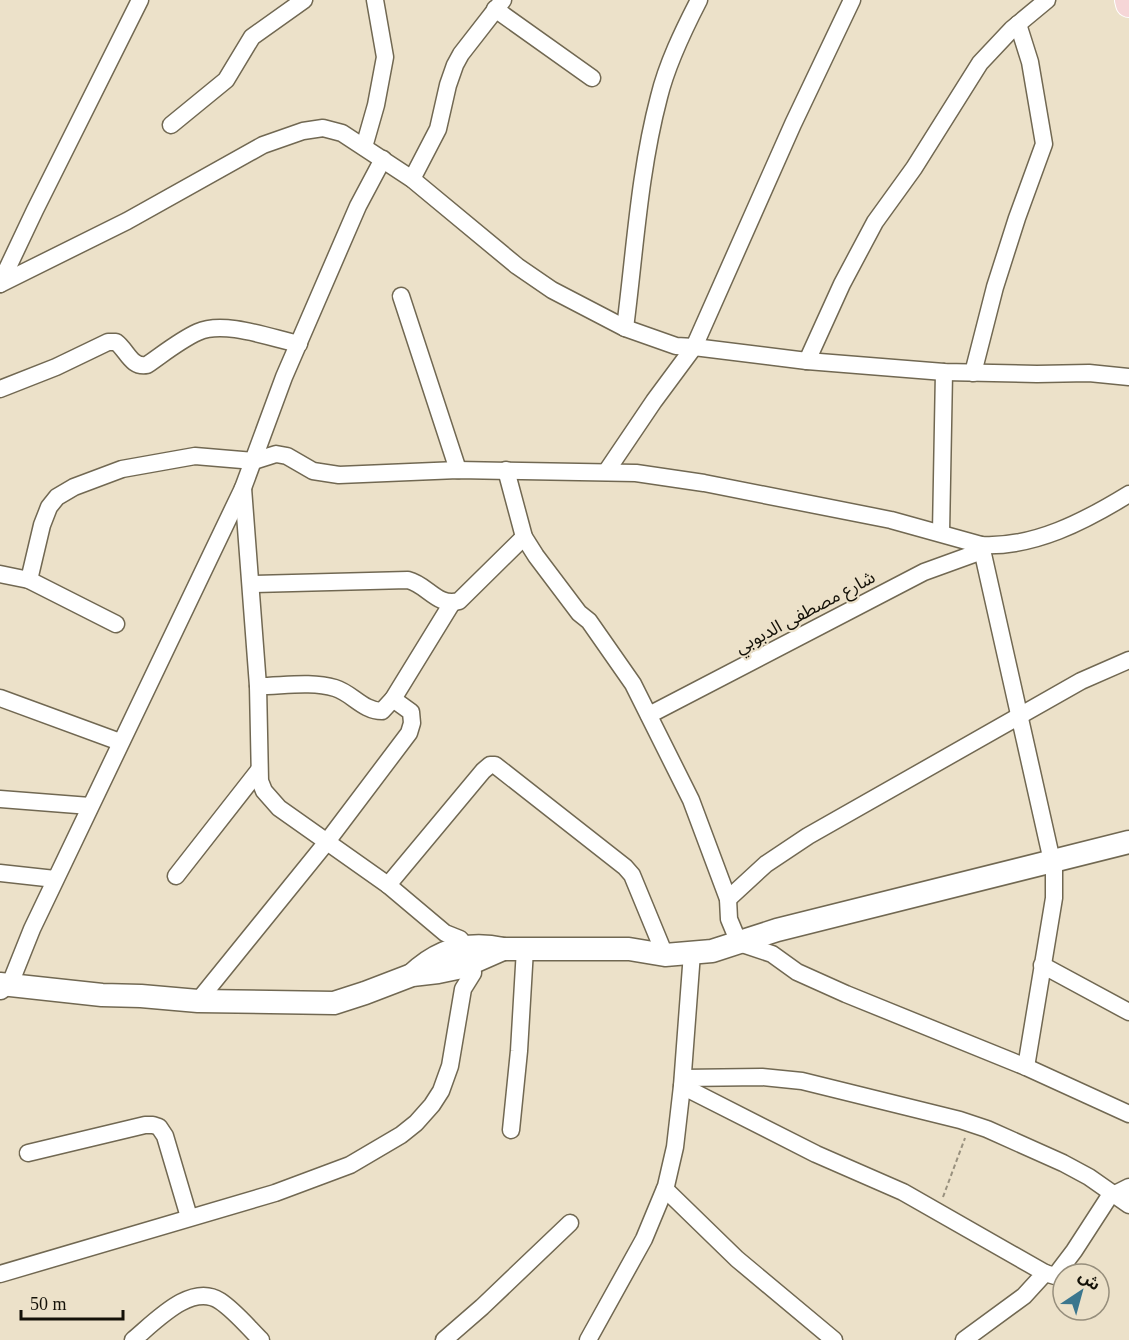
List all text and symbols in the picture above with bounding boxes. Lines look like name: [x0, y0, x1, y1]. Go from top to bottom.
street label: شارع مصطفى الدبوبي: [732, 567, 880, 661]
north arrow: [1051, 1262, 1111, 1322]
text: ش: [1075, 1267, 1103, 1294]
scale bar: [21, 1283, 123, 1321]
text: 50 m: [30, 1294, 67, 1314]

